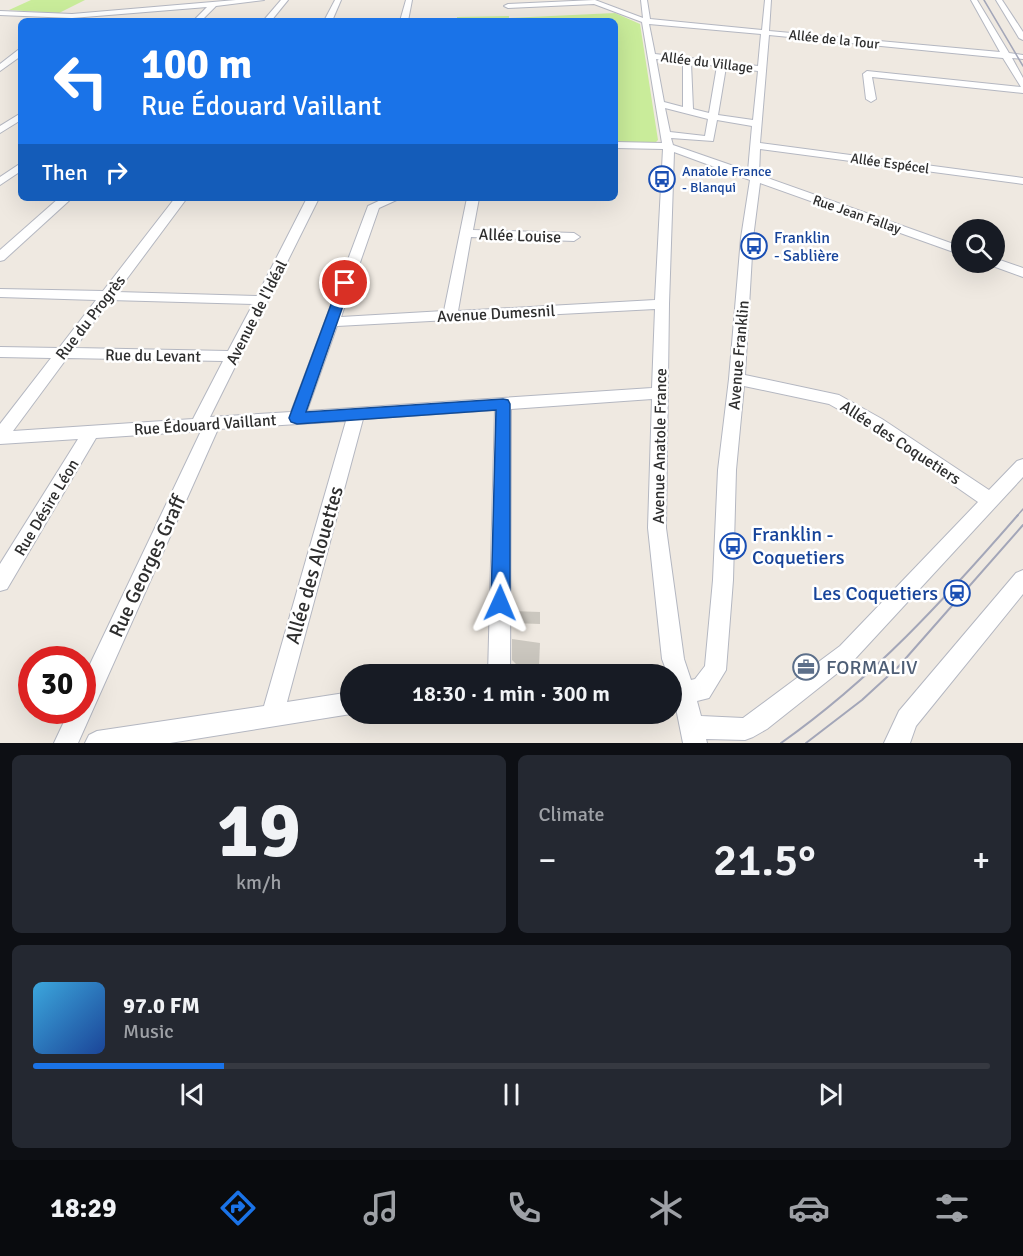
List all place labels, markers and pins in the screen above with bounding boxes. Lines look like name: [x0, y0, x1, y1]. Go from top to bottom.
place label: Anatole France - Blanqui: [682, 163, 772, 196]
bus stop icon: Anatole France - Blanqui: [647, 164, 677, 194]
place label: Franklin - Sablière: [774, 228, 839, 266]
bus stop icon: Franklin - Sablière: [739, 231, 769, 261]
pin: [319, 257, 370, 308]
place label: Franklin - Coquetiers: [752, 522, 845, 570]
bus stop icon: Franklin - Coquetiers: [718, 531, 748, 561]
station icon: Les Coquetiers: [942, 578, 972, 608]
place label: Les Coquetiers: [812, 581, 938, 606]
office icon: FORMALIV: [791, 652, 821, 682]
place label: FORMALIV: [826, 655, 918, 680]

